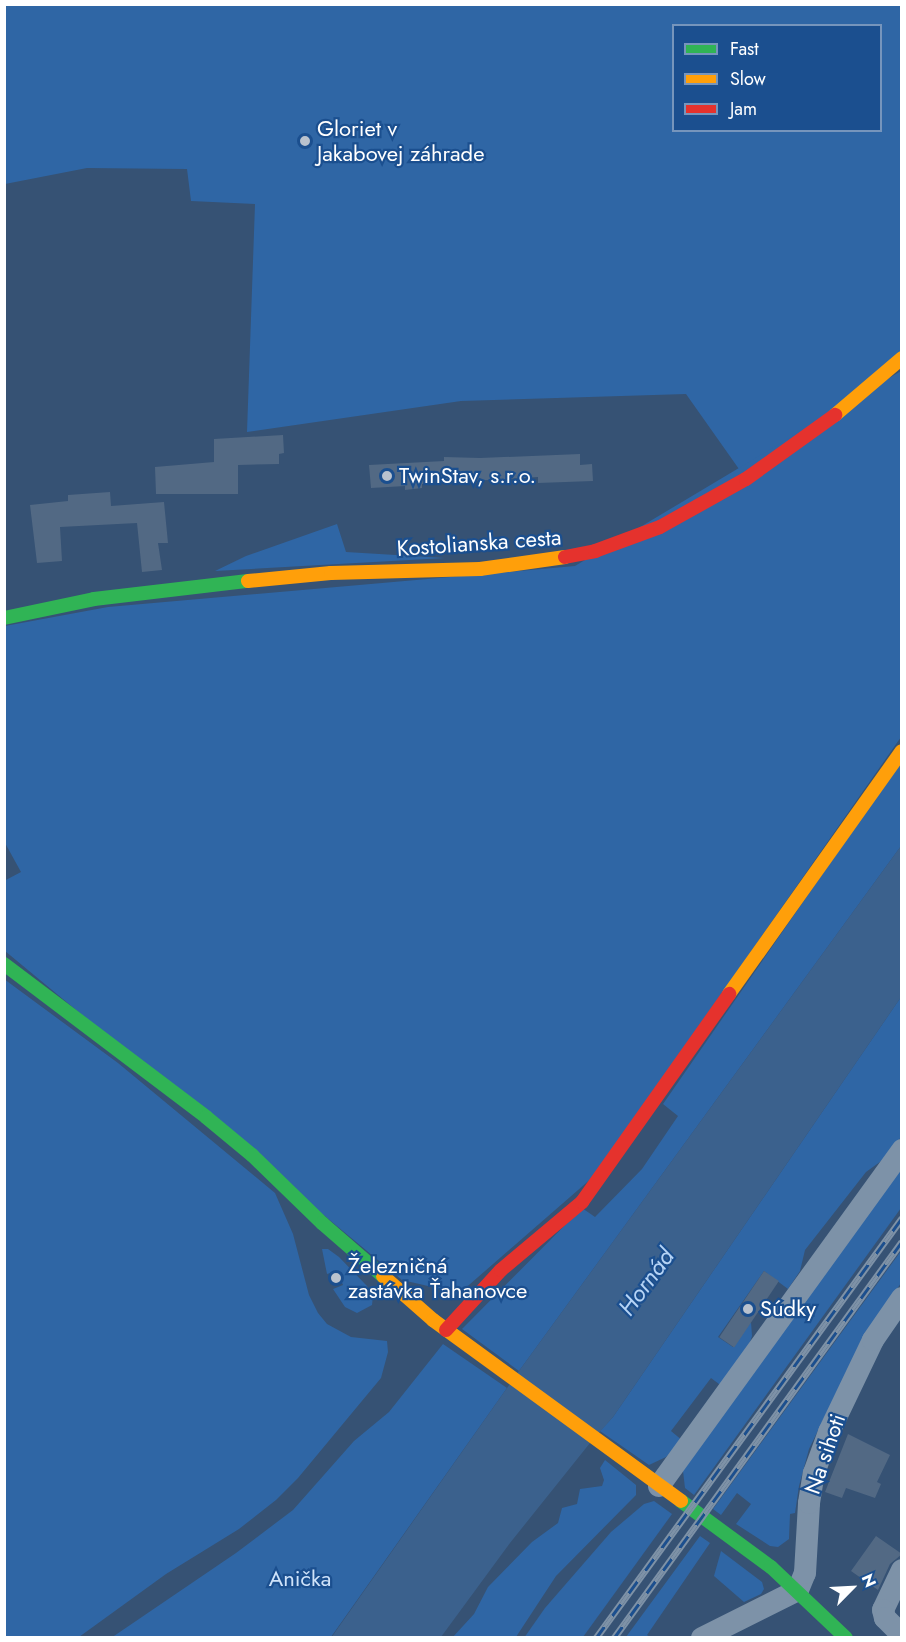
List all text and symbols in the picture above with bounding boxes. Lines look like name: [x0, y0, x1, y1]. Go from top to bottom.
legend: [672, 24, 882, 132]
text: Fast: [730, 36, 759, 62]
text: Slow: [730, 66, 766, 92]
text: Jam: [730, 96, 757, 122]
place label: Gloriet v Jakabovej záhrade: [317, 115, 484, 166]
marker: Gloriet v Jakabovej záhrade: [298, 134, 312, 148]
place label: TwinStav, s.r.o.: [399, 463, 536, 489]
marker: TwinStav, s.r.o.: [380, 469, 394, 483]
street label: Kostolianska cesta: [396, 524, 562, 562]
water label: Hornád: [612, 1243, 680, 1321]
place label: Železničná zastávka Ťahanovce: [348, 1252, 527, 1304]
marker: Železničná zastávka Ťahanovce: [329, 1271, 343, 1285]
place label: Súdky: [760, 1296, 816, 1322]
marker: Súdky: [741, 1302, 755, 1316]
street label: Na sihoti: [799, 1410, 851, 1498]
north arrow: [822, 1558, 882, 1618]
park label: Anička: [269, 1566, 331, 1592]
text: N: [856, 1570, 882, 1591]

